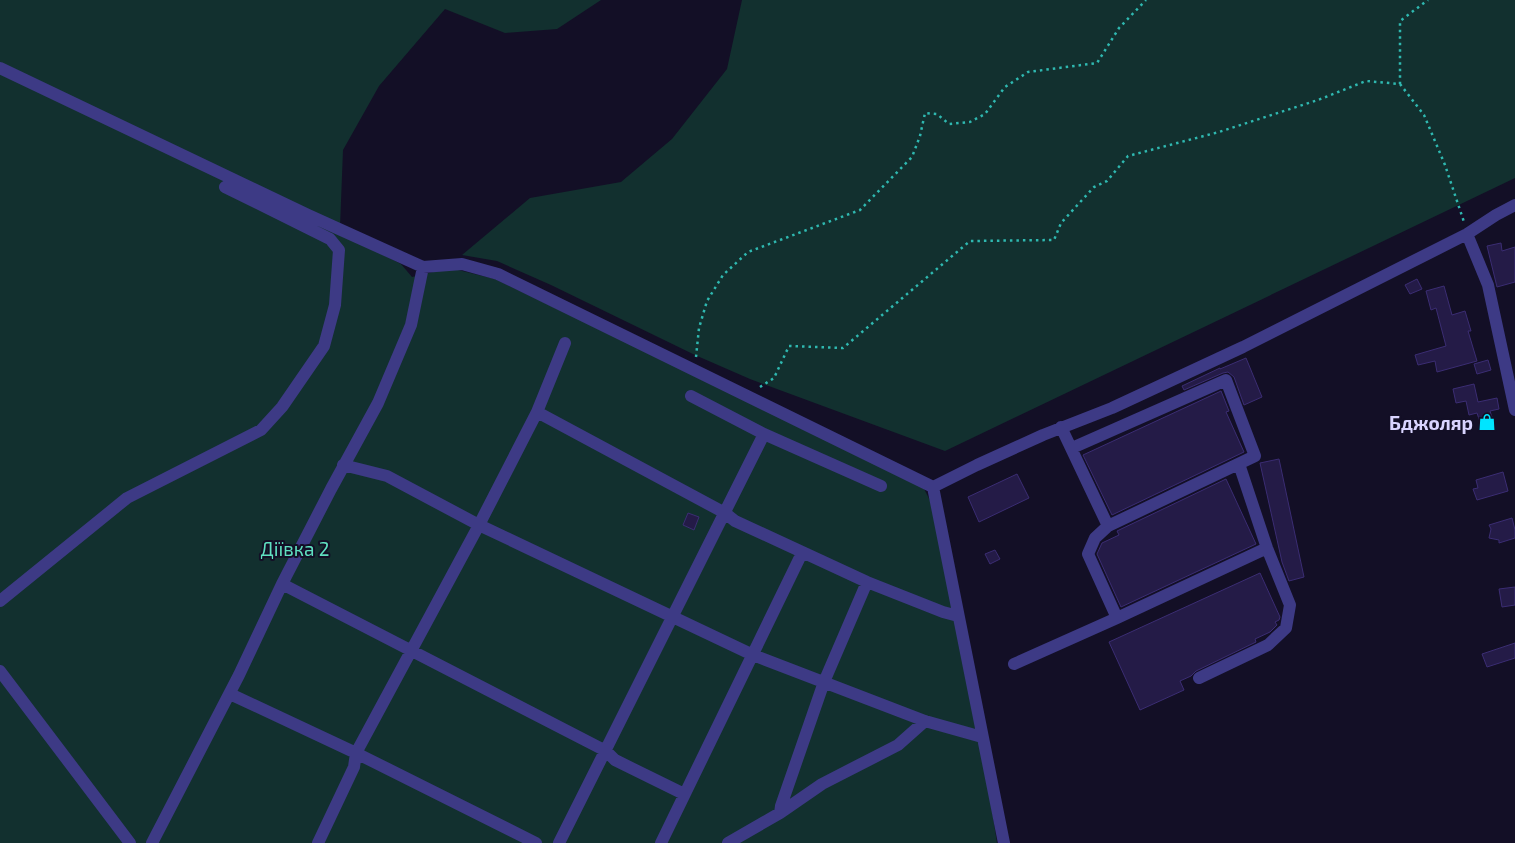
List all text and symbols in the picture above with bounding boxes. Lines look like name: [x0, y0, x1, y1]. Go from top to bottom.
place label: Бджоляр: [1389, 411, 1473, 434]
shop icon: Бджоляр: [1477, 412, 1497, 432]
park label: Діївка 2: [261, 537, 329, 560]

